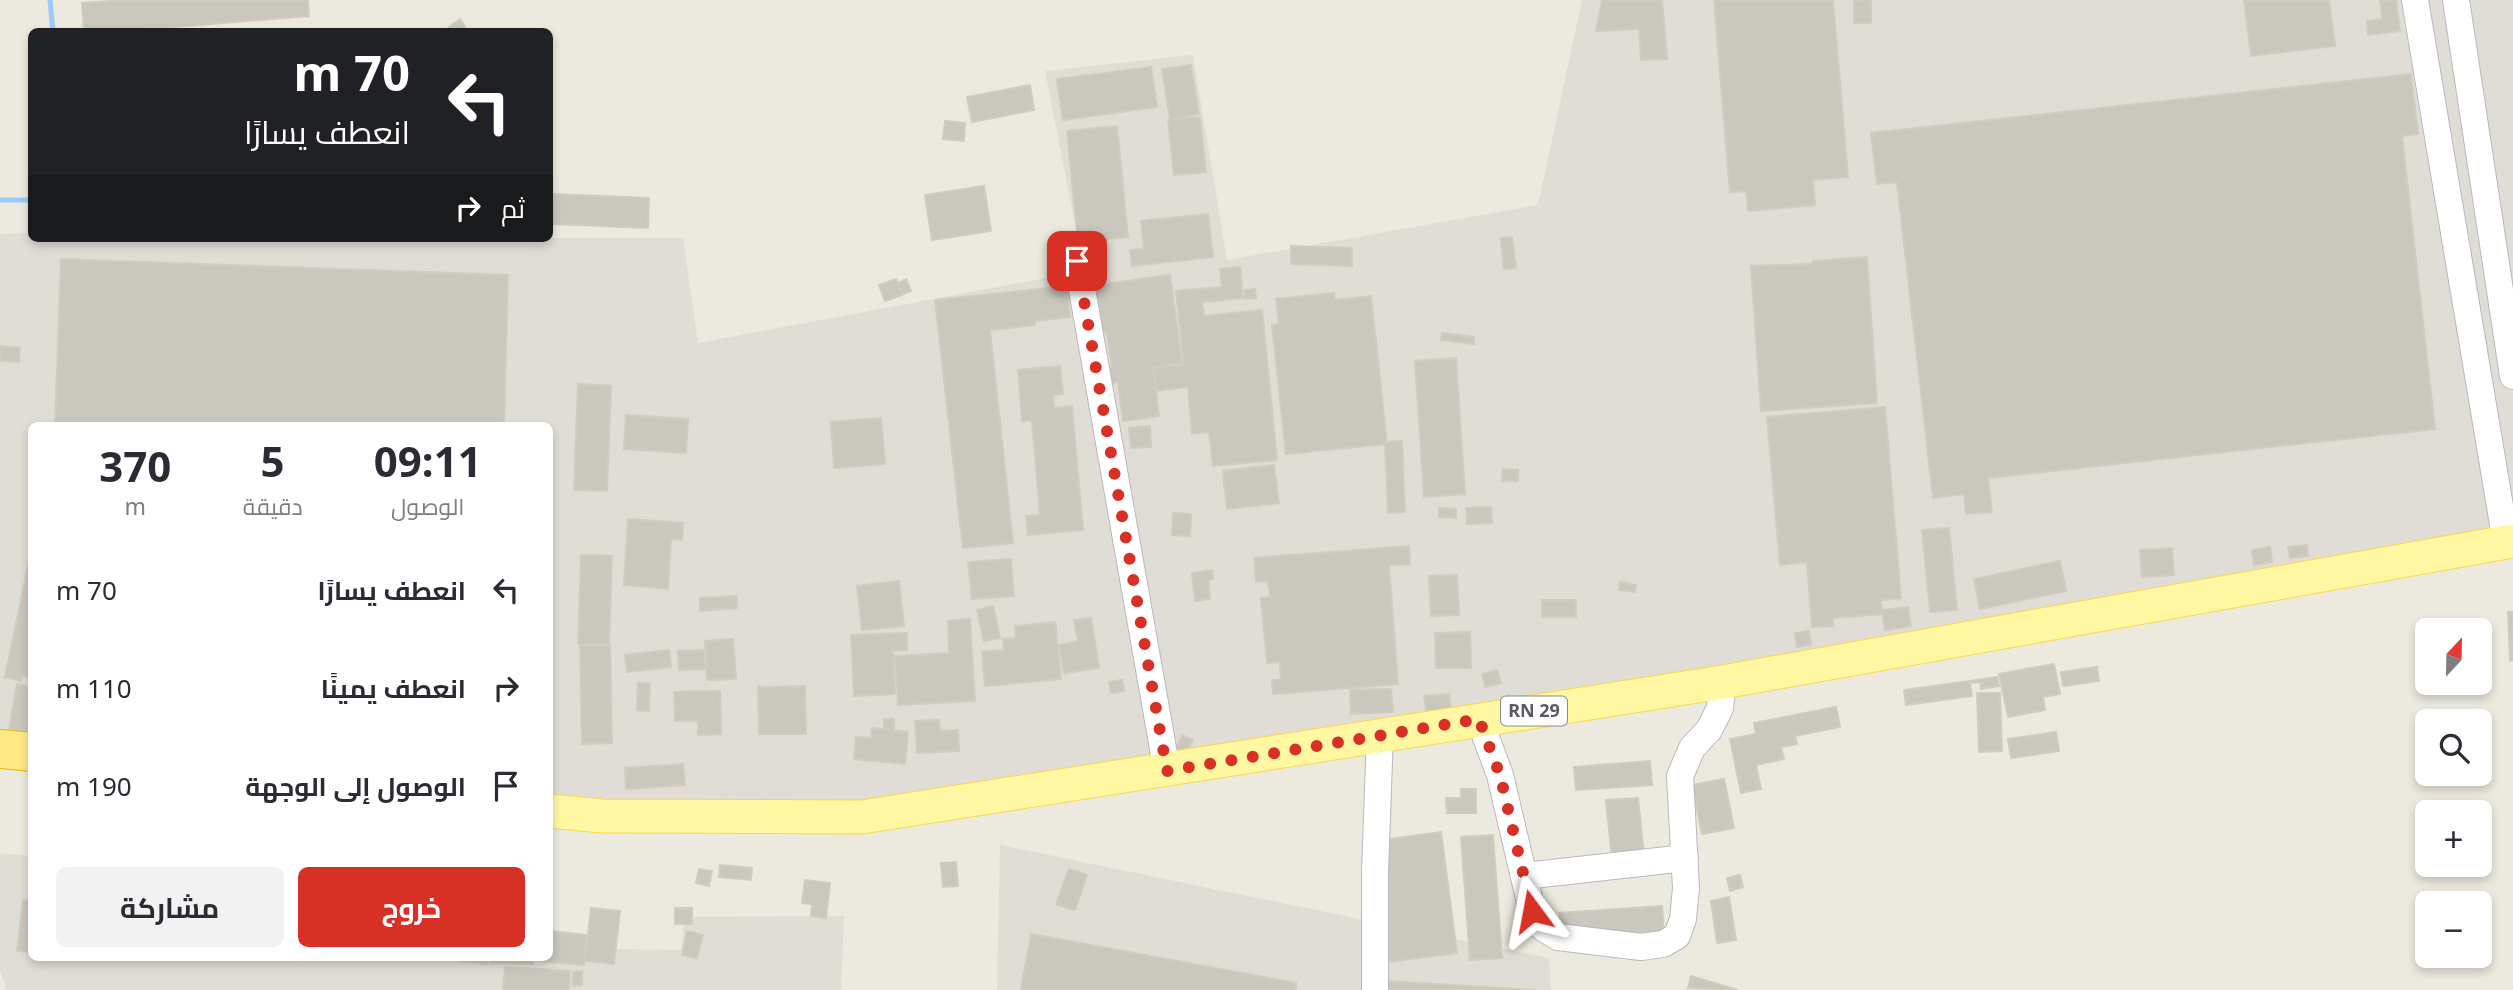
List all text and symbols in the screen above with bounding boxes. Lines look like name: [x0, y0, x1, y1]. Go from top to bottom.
text: 70 m: [293, 39, 410, 105]
icon: left: [434, 56, 525, 147]
text: انعطف يسارًا: [244, 110, 410, 153]
icon: right: [449, 189, 487, 227]
text: ثم: [501, 190, 525, 226]
pin: [1047, 231, 1107, 291]
icon: arrive: [1058, 242, 1096, 280]
text: 5: [261, 432, 285, 489]
text: 09:11: [374, 432, 482, 489]
text: 370: [99, 437, 171, 494]
text: m: [125, 490, 146, 522]
text: دقيقة: [243, 490, 303, 522]
text: الوصول: [391, 490, 464, 522]
icon: left: [487, 571, 525, 609]
text: 70 m: [56, 572, 117, 608]
text: انعطف يسارًا: [317, 572, 466, 608]
north arrow: [2415, 618, 2492, 695]
map controls: [2415, 618, 2492, 968]
icon: right: [487, 669, 525, 707]
text: 110 m: [56, 670, 132, 706]
text: انعطف يمينًا: [321, 670, 466, 706]
road number: RN 29: [1501, 696, 1567, 726]
button: search: [2415, 709, 2492, 786]
icon: arrive: [487, 767, 525, 805]
text: 190 m: [56, 768, 132, 804]
text: الوصول إلى الوجهة: [245, 768, 466, 804]
button: +: [2415, 800, 2492, 877]
button: مشاركة: [56, 867, 284, 947]
button: خروج: [298, 867, 525, 947]
position arrow: [1495, 874, 1569, 948]
button: −: [2415, 891, 2492, 968]

